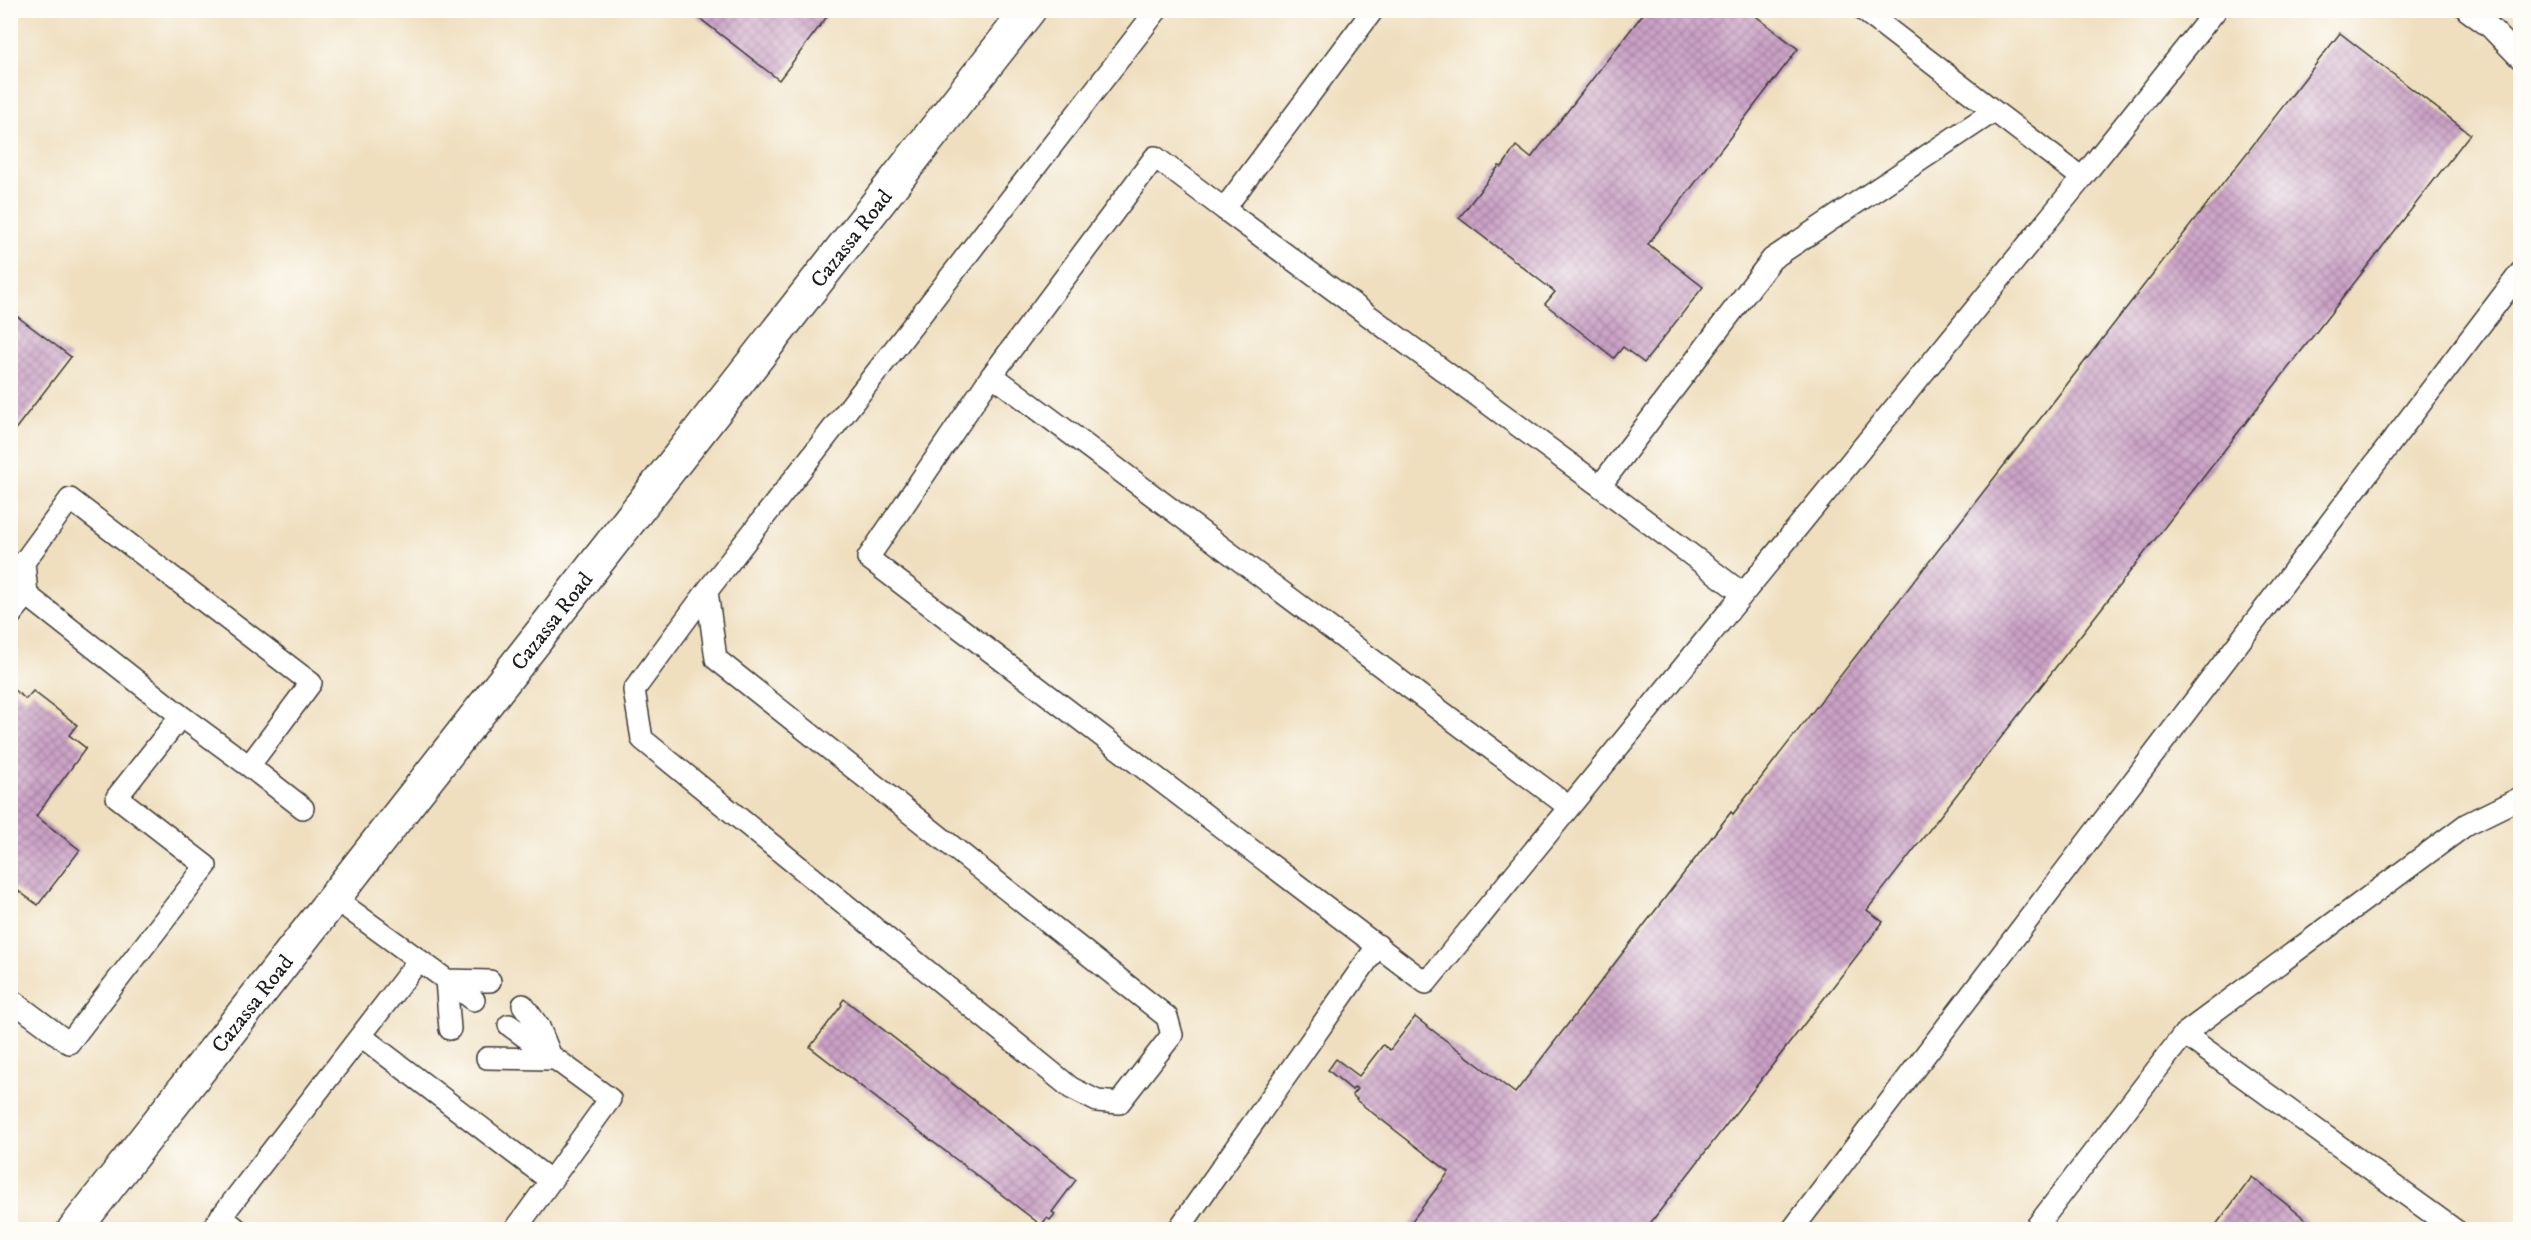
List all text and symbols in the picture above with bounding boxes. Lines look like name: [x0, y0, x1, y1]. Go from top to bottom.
street label: Cazassa Road: [805, 184, 899, 293]
street label: Cazassa Road: [505, 567, 599, 676]
street label: Cazassa Road: [206, 950, 299, 1059]

